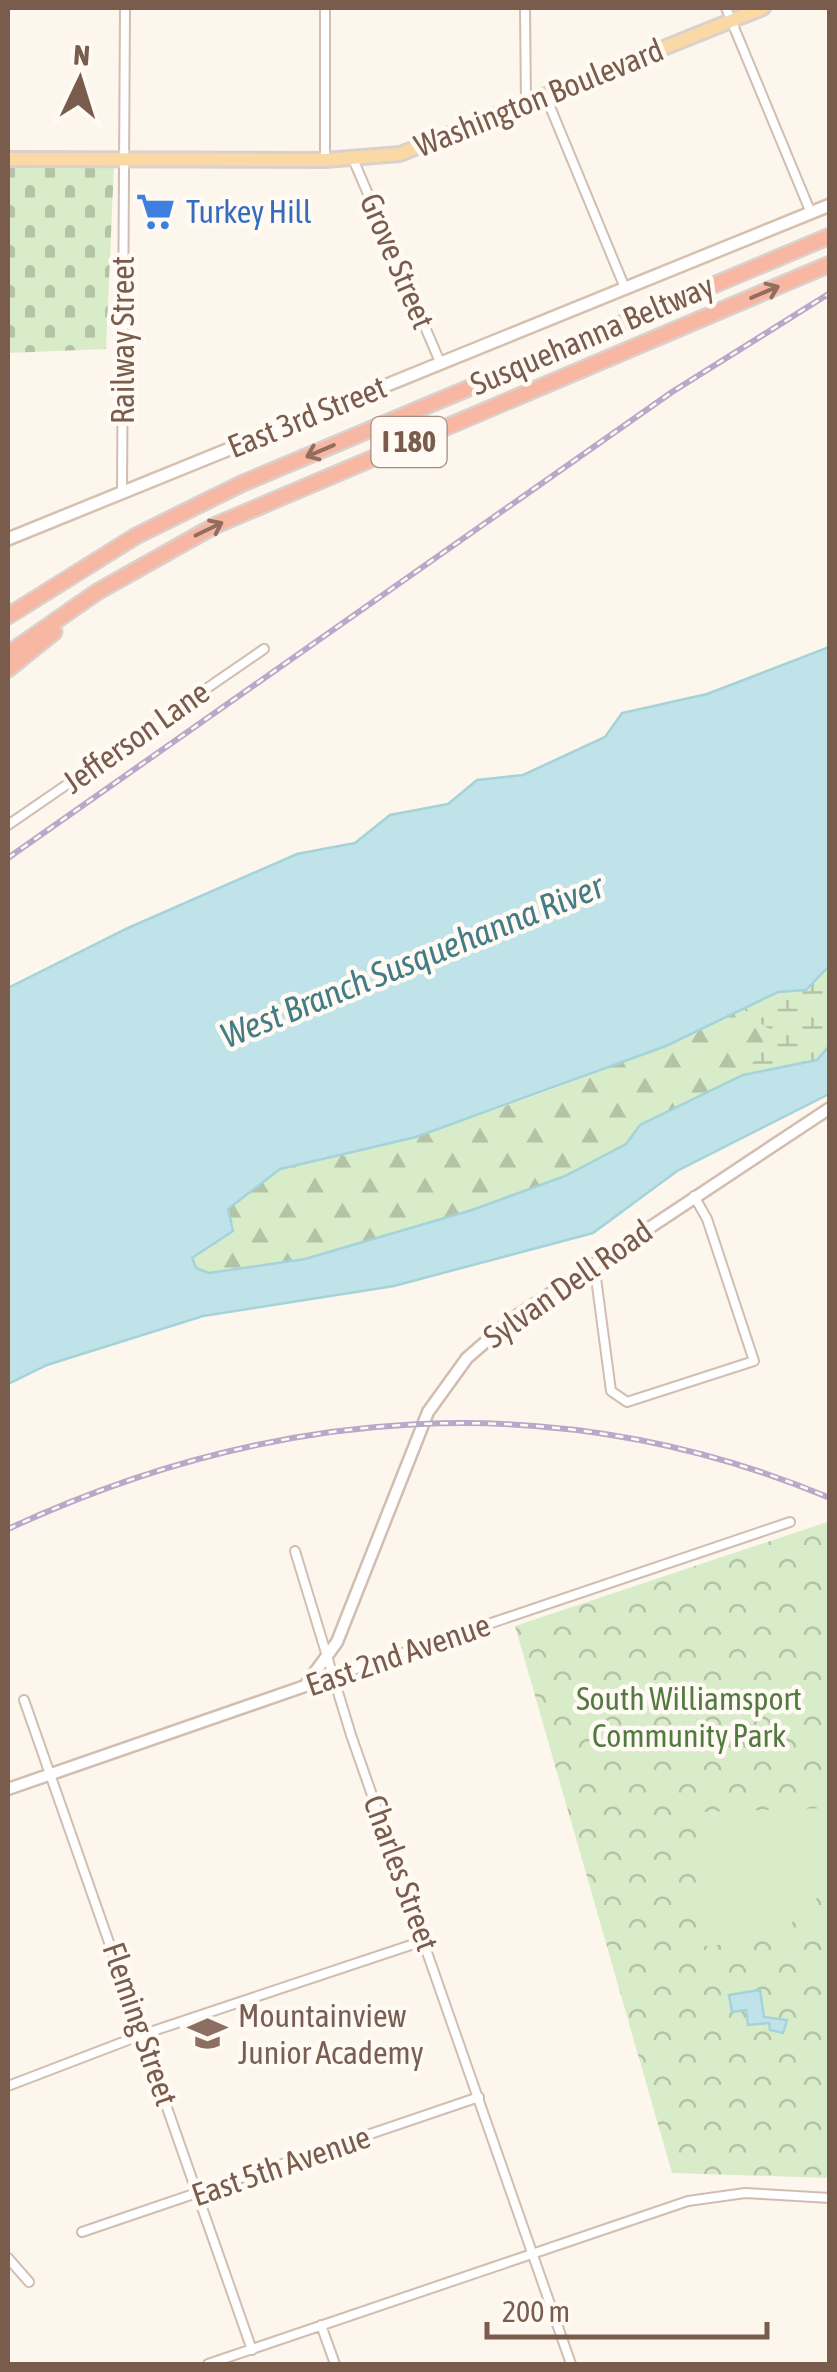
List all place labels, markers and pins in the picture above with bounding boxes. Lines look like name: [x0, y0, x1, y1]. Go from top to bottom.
supermarket icon: Turkey Hill: [135, 191, 177, 233]
place label: Turkey Hill: [186, 193, 312, 230]
place label: Mountainview Junior Academy: [238, 1997, 424, 2071]
school or university icon: Mountainview Junior Academy: [187, 2013, 229, 2055]

